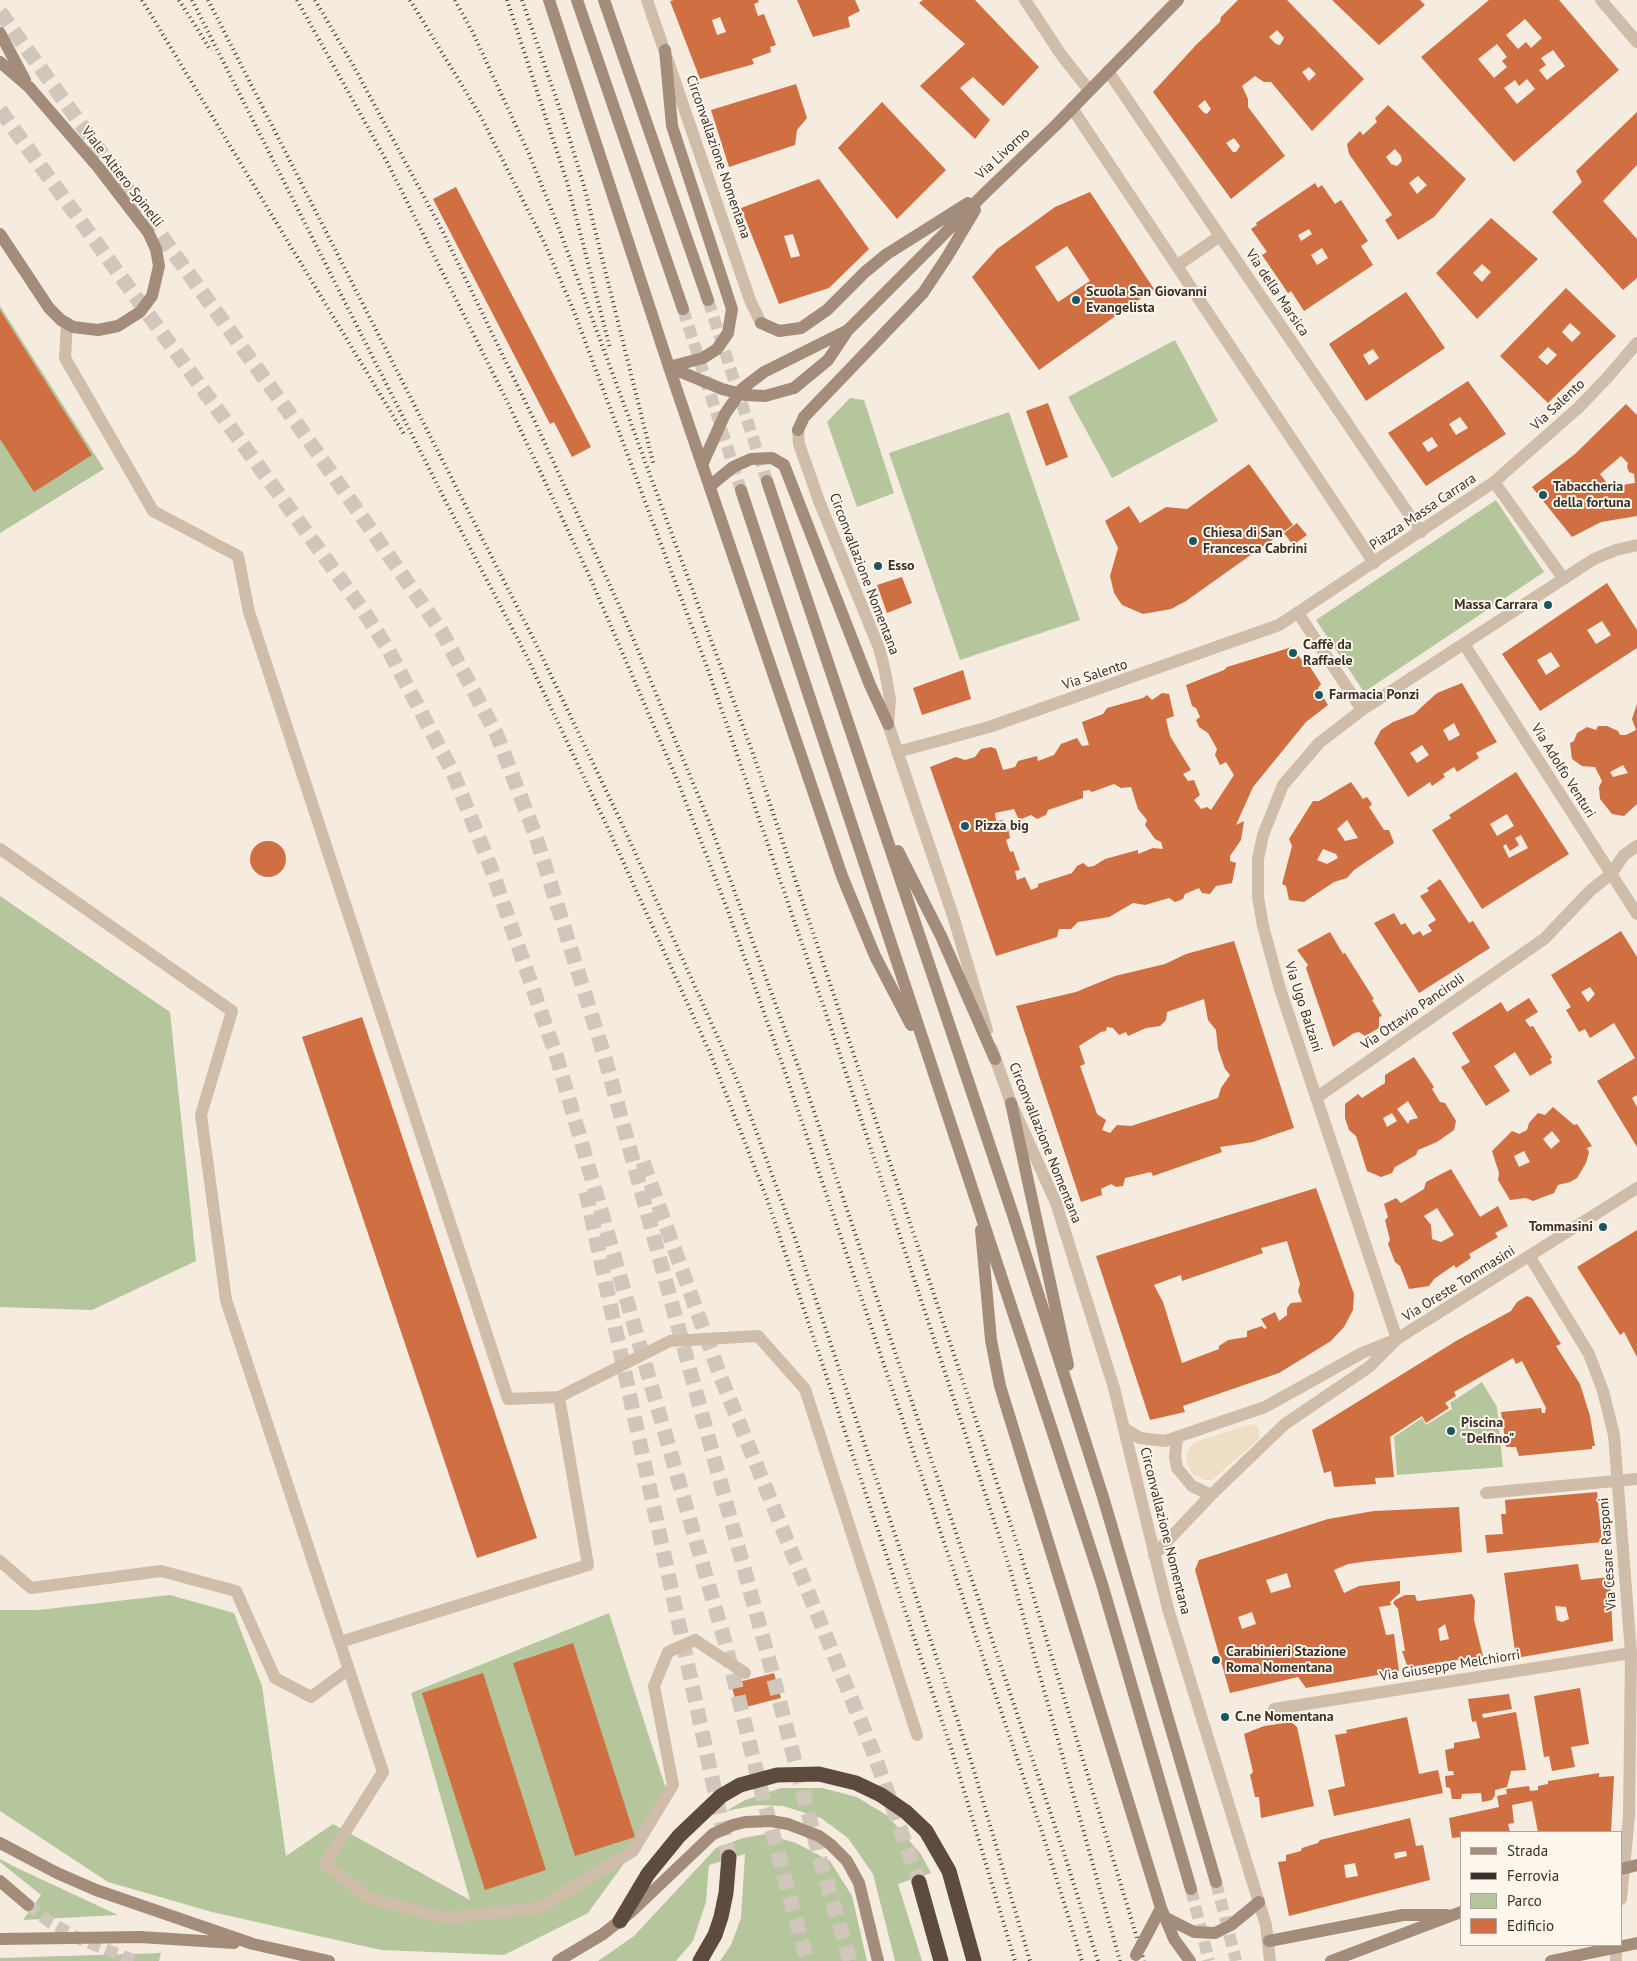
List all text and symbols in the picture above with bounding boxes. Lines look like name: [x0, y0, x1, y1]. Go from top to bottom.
street label: Circonvallazione Nomentana: [682, 73, 754, 241]
street label: Viale Altiero Spinelli: [78, 123, 166, 231]
street label: Via Livorno: [973, 125, 1033, 183]
street label: Via della Marsica: [1242, 246, 1312, 340]
place label: Scuola San Giovanni Evangelista: [1086, 284, 1207, 316]
marker: Scuola San Giovanni Evangelista: [1070, 294, 1082, 306]
street label: Via Salento: [1528, 376, 1588, 434]
street label: Piazza Massa Carrara: [1366, 470, 1480, 554]
place label: Tabaccheria della fortuna: [1553, 479, 1631, 512]
marker: Tabaccheria della fortuna: [1537, 489, 1549, 501]
street label: Circonvallazione Nomentana: [825, 491, 903, 657]
place label: Chiesa di San Francesca Cabrini: [1203, 525, 1307, 558]
marker: Chiesa di San Francesca Cabrini: [1187, 535, 1199, 547]
place label: Esso: [888, 558, 915, 574]
marker: Esso: [872, 560, 884, 572]
place label: Massa Carrara: [1454, 597, 1538, 613]
marker: Massa Carrara: [1542, 599, 1554, 611]
place label: Caffè da Raffaele: [1303, 637, 1353, 670]
marker: Caffè da Raffaele: [1287, 647, 1299, 659]
street label: Via Salento: [1060, 656, 1130, 694]
place label: Farmacia Ponzi: [1329, 687, 1419, 703]
marker: Farmacia Ponzi: [1313, 689, 1325, 701]
street label: Via Adolfo Venturi: [1527, 721, 1599, 821]
place label: Pizza big: [975, 818, 1029, 834]
marker: Pizza big: [959, 820, 971, 832]
street label: Via Ugo Balzani: [1280, 960, 1326, 1054]
street label: Via Ottavio Panciroli: [1358, 970, 1468, 1054]
street label: Circonvallazione Nomentana: [1005, 1060, 1085, 1226]
place label: Tommasini: [1529, 1219, 1593, 1235]
marker: Tommasini: [1597, 1221, 1609, 1233]
street label: Via Oreste Tommasini: [1400, 1243, 1518, 1325]
place label: Piscina "Delfino": [1461, 1415, 1514, 1448]
marker: Piscina "Delfino": [1445, 1425, 1457, 1437]
street label: Circonvallazione Nomentana: [1136, 1446, 1194, 1616]
street label: Via Cesare Rasponi: [1596, 1497, 1620, 1611]
place label: Carabinieri Stazione Roma Nomentana: [1226, 1644, 1346, 1676]
street label: Via Giuseppe Melchiorri: [1379, 1647, 1521, 1685]
marker: Carabinieri Stazione Roma Nomentana: [1210, 1654, 1222, 1666]
place label: C.ne Nomentana: [1235, 1709, 1334, 1725]
marker: C.ne Nomentana: [1219, 1711, 1231, 1723]
legend: [1460, 1831, 1622, 1946]
text: Strada: [1507, 1841, 1548, 1860]
text: Ferrovia: [1507, 1866, 1559, 1885]
text: Parco: [1507, 1891, 1542, 1910]
text: Edificio: [1507, 1916, 1554, 1935]

